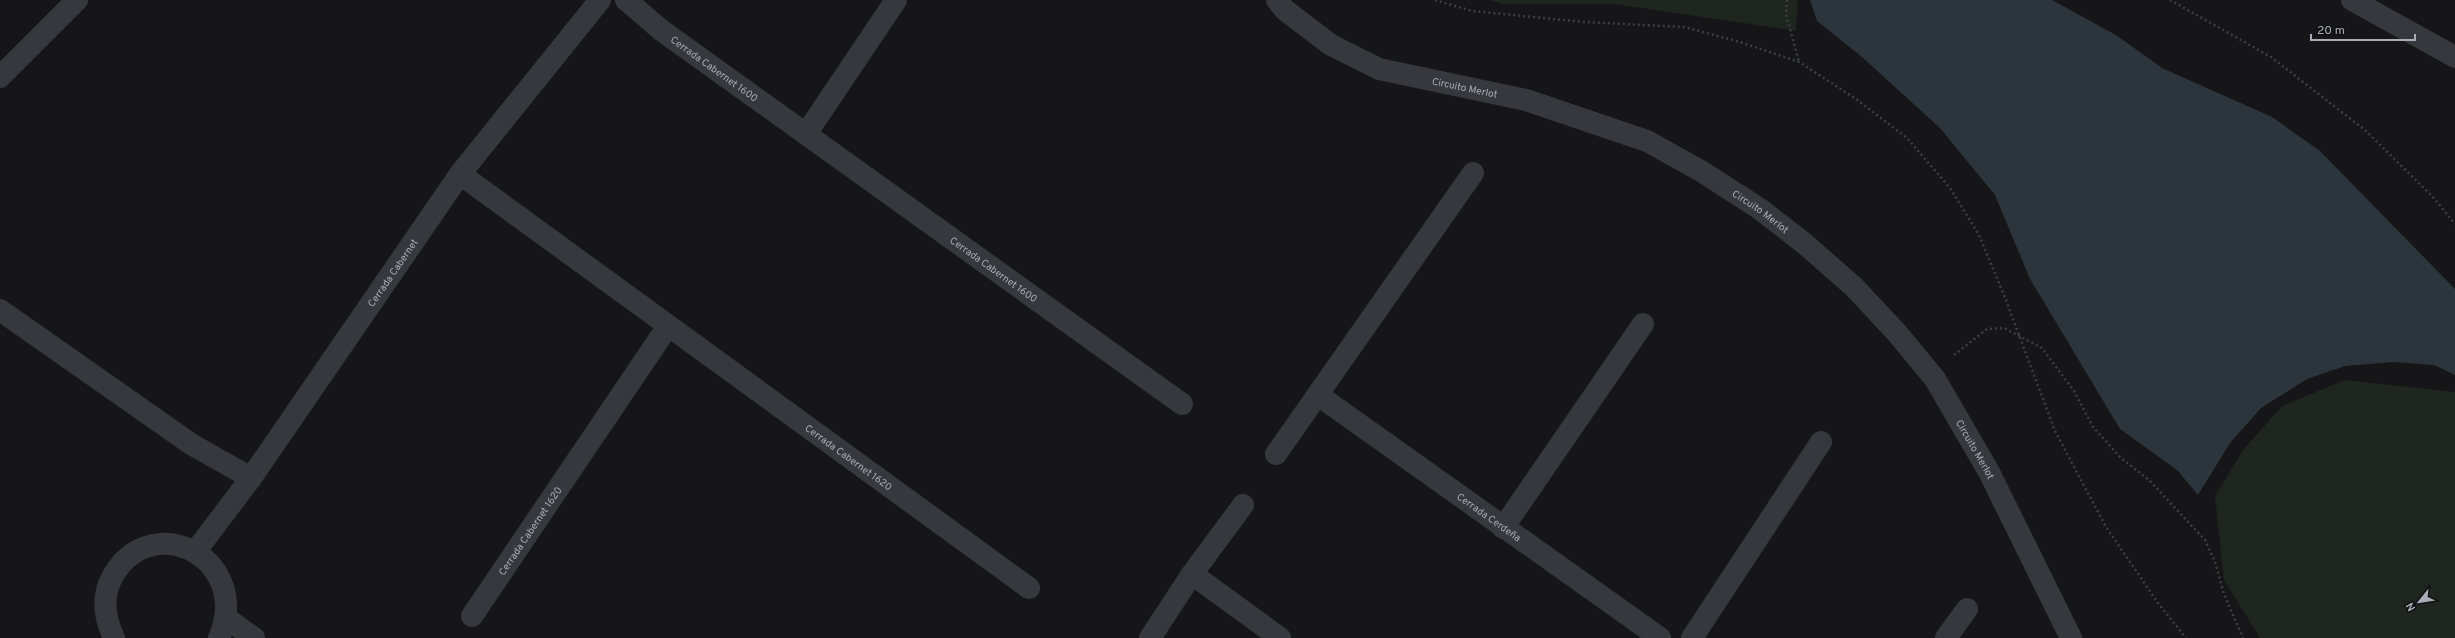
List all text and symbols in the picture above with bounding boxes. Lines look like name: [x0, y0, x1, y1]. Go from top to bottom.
scale bar: [2311, 16, 2415, 42]
text: 20 m: [2317, 23, 2345, 39]
street label: Cerrada Cabernet 1600: [667, 34, 760, 105]
street label: Circuito Merlot: [1431, 75, 1499, 102]
street label: Circuito Merlot: [1729, 188, 1791, 237]
street label: Cerrada Cabernet 1600: [947, 234, 1039, 306]
street label: Cerrada Cabernet: [365, 237, 422, 310]
street label: Circuito Merlot: [1952, 418, 1997, 482]
street label: Cerrada Cabernet 1620: [802, 422, 894, 494]
street label: Cerrada Cabernet 1620: [496, 485, 566, 578]
street label: Cerrada Cerdeña: [1454, 491, 1523, 545]
north arrow: [2399, 582, 2439, 622]
text: N: [2403, 600, 2419, 613]

